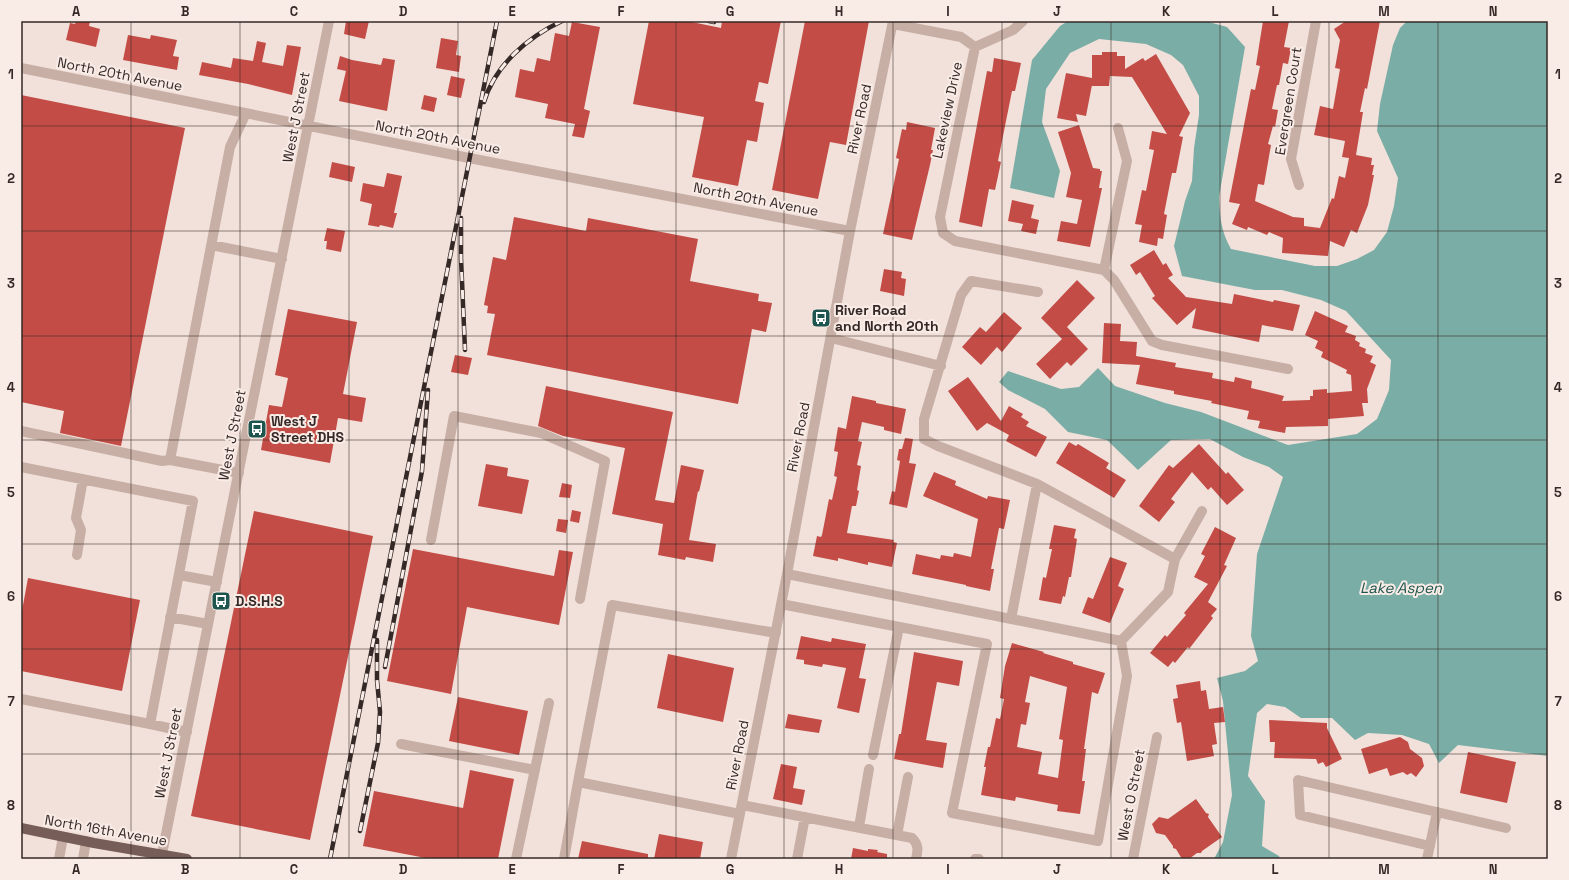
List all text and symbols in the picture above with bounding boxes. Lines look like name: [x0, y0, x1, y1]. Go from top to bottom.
text: A: [72, 3, 81, 20]
text: B: [181, 3, 190, 20]
text: C: [290, 3, 298, 20]
text: D: [399, 3, 408, 20]
text: E: [508, 3, 516, 20]
text: F: [618, 3, 625, 20]
text: G: [726, 3, 734, 20]
text: H: [835, 3, 843, 20]
text: I: [946, 3, 950, 20]
text: J: [1053, 3, 1061, 20]
text: K: [1162, 3, 1171, 20]
text: L: [1271, 3, 1279, 20]
text: M: [1378, 3, 1390, 20]
text: N: [1489, 3, 1497, 20]
street label: Evergreen Court: [1271, 46, 1305, 156]
street label: North 20th Avenue: [56, 53, 184, 95]
street label: Lakeview Drive: [928, 60, 966, 160]
text: 1: [8, 66, 14, 83]
text: 1: [1555, 66, 1561, 83]
street label: West J Street: [278, 70, 314, 164]
street label: River Road: [843, 82, 875, 156]
street label: North 20th Avenue: [374, 116, 502, 158]
text: 2: [7, 170, 15, 187]
text: 2: [1554, 170, 1562, 187]
street label: North 20th Avenue: [692, 178, 820, 220]
text: 3: [7, 275, 15, 292]
text: 3: [1554, 275, 1562, 292]
place label: River Road and North 20th: [835, 301, 939, 335]
bus stop icon: River Road and North 20th: [810, 307, 832, 329]
text: 4: [7, 379, 15, 396]
text: 4: [1554, 379, 1562, 396]
street label: West J Street: [214, 388, 250, 482]
street label: River Road: [782, 400, 814, 474]
place label: West J Street DHS: [271, 412, 345, 446]
bus stop icon: West J Street DHS: [246, 418, 268, 440]
text: 5: [7, 484, 15, 501]
text: 5: [1554, 484, 1562, 501]
water label: Lake Aspen: [1360, 578, 1443, 597]
text: 6: [7, 588, 15, 605]
text: 6: [1554, 588, 1562, 605]
bus stop icon: D.S.H.S: [210, 590, 232, 612]
place label: D.S.H.S: [235, 592, 283, 610]
text: 7: [7, 693, 15, 710]
text: 7: [1554, 693, 1562, 710]
street label: West J Street: [150, 706, 186, 800]
street label: River Road: [721, 718, 753, 792]
street label: West O Street: [1113, 747, 1149, 843]
text: 8: [7, 797, 15, 814]
text: 8: [1554, 797, 1562, 814]
street label: North 16th Avenue: [43, 810, 169, 850]
text: A: [72, 861, 81, 878]
text: B: [181, 861, 190, 878]
text: C: [290, 861, 298, 878]
text: D: [399, 861, 408, 878]
text: E: [508, 861, 516, 878]
text: F: [618, 861, 625, 878]
text: G: [726, 861, 734, 878]
text: H: [835, 861, 843, 878]
text: I: [946, 861, 950, 878]
text: J: [1053, 861, 1061, 878]
text: K: [1162, 861, 1171, 878]
text: L: [1271, 861, 1279, 878]
text: M: [1378, 861, 1390, 878]
text: N: [1489, 861, 1497, 878]

